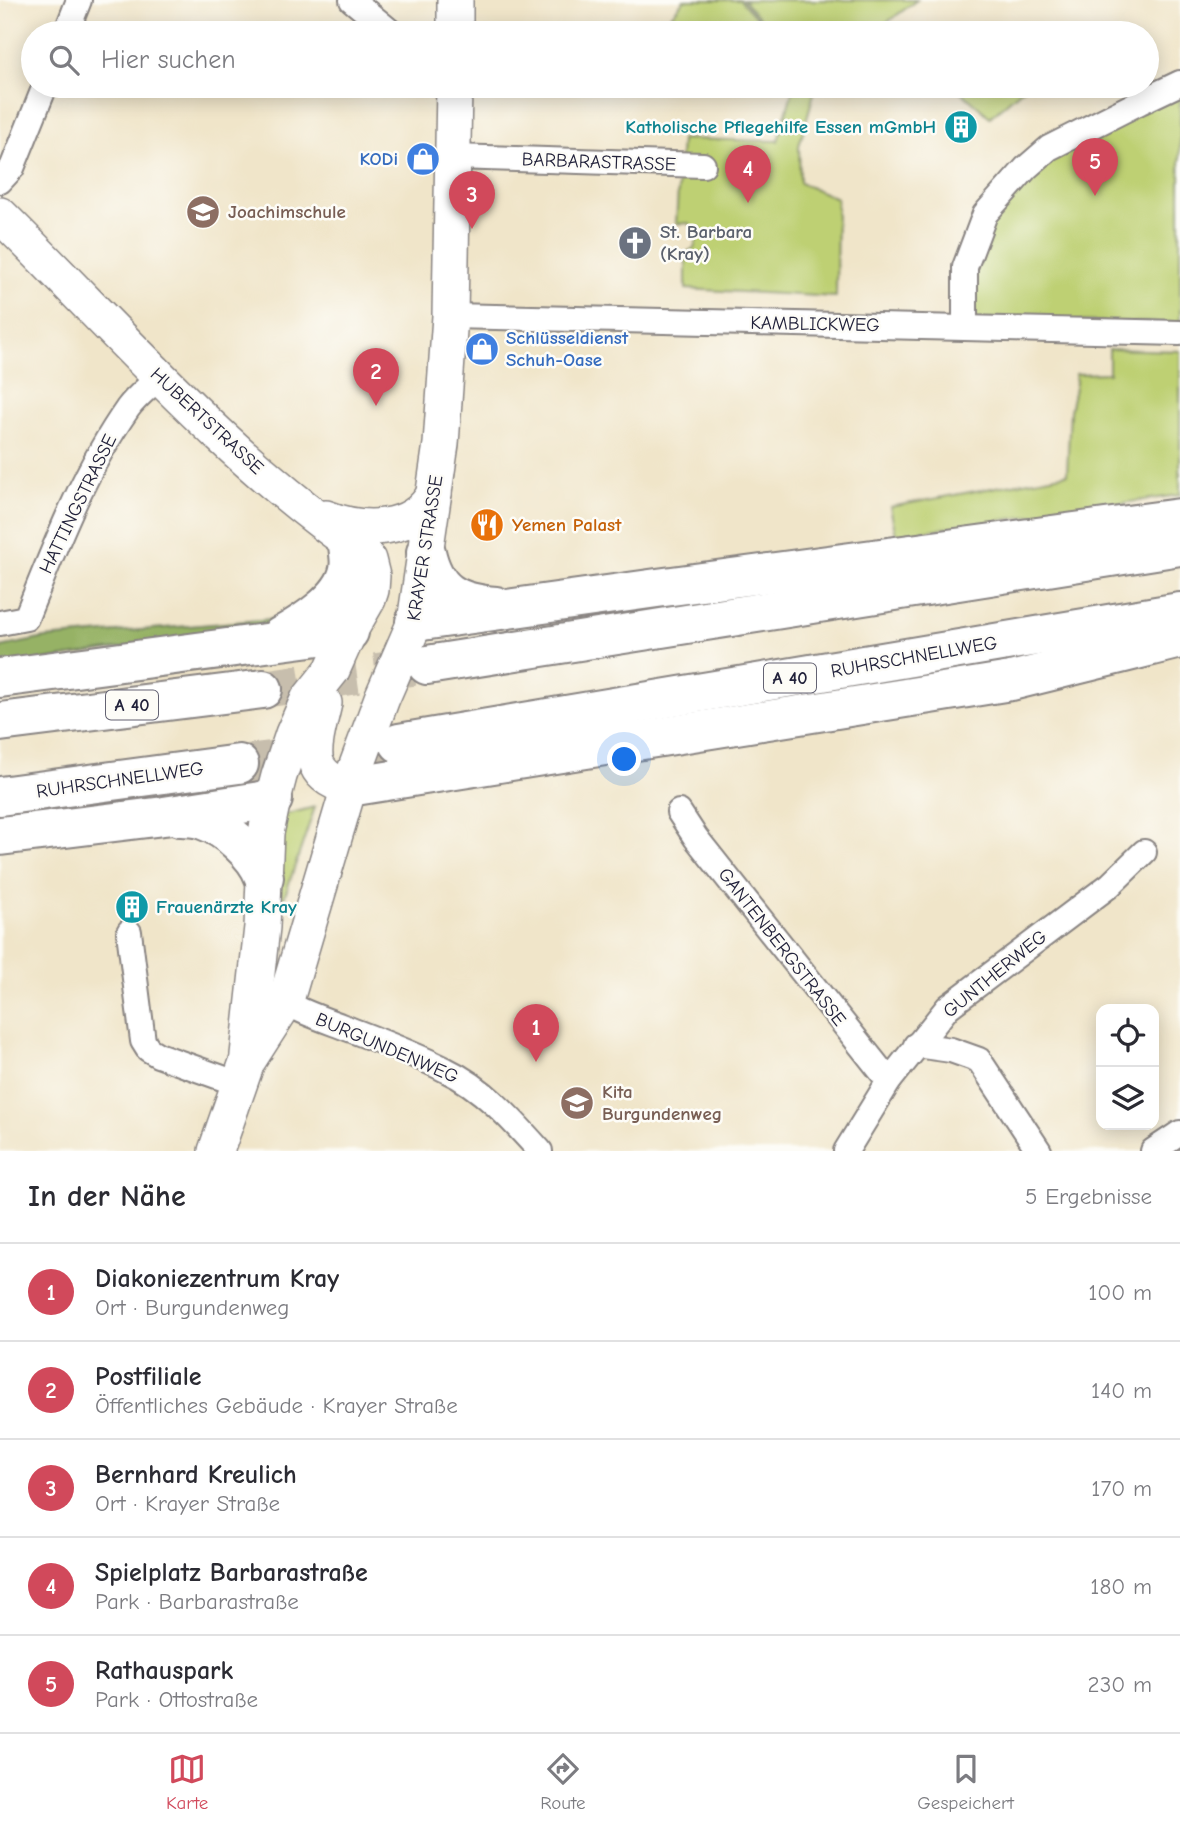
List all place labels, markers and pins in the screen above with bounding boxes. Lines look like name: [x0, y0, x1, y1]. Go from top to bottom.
building icon: Katholische Pflegehilfe Essen mGmbH: [942, 108, 980, 146]
place label: Katholische Pflegehilfe Essen mGmbH: [625, 116, 936, 138]
pin: 5: [1072, 138, 1118, 196]
shop icon: KODi: [404, 140, 442, 178]
pin: 4: [725, 145, 771, 203]
place label: KODi: [359, 148, 398, 170]
pin: 3: [449, 171, 495, 229]
school or university icon: Joachimschule: [184, 193, 222, 231]
place label: Joachimschule: [228, 201, 346, 223]
place label: St. Barbara (Kray): [660, 221, 752, 265]
church icon: St. Barbara (Kray): [616, 224, 654, 262]
place label: Schlüsseldienst Schuh-Oase: [506, 327, 629, 371]
shop icon: Schlüsseldienst Schuh-Oase: [463, 330, 501, 368]
pin: 2: [353, 348, 399, 406]
restaurant icon: Yemen Palast: [468, 506, 506, 544]
place label: Yemen Palast: [512, 514, 622, 536]
building icon: Frauenärzte Kray: [113, 888, 151, 926]
place label: Frauenärzte Kray: [156, 896, 297, 918]
pin: 1: [513, 1004, 559, 1062]
place label: Kita Burgundenweg: [602, 1081, 722, 1125]
school or university icon: Kita Burgundenweg: [558, 1084, 596, 1122]

